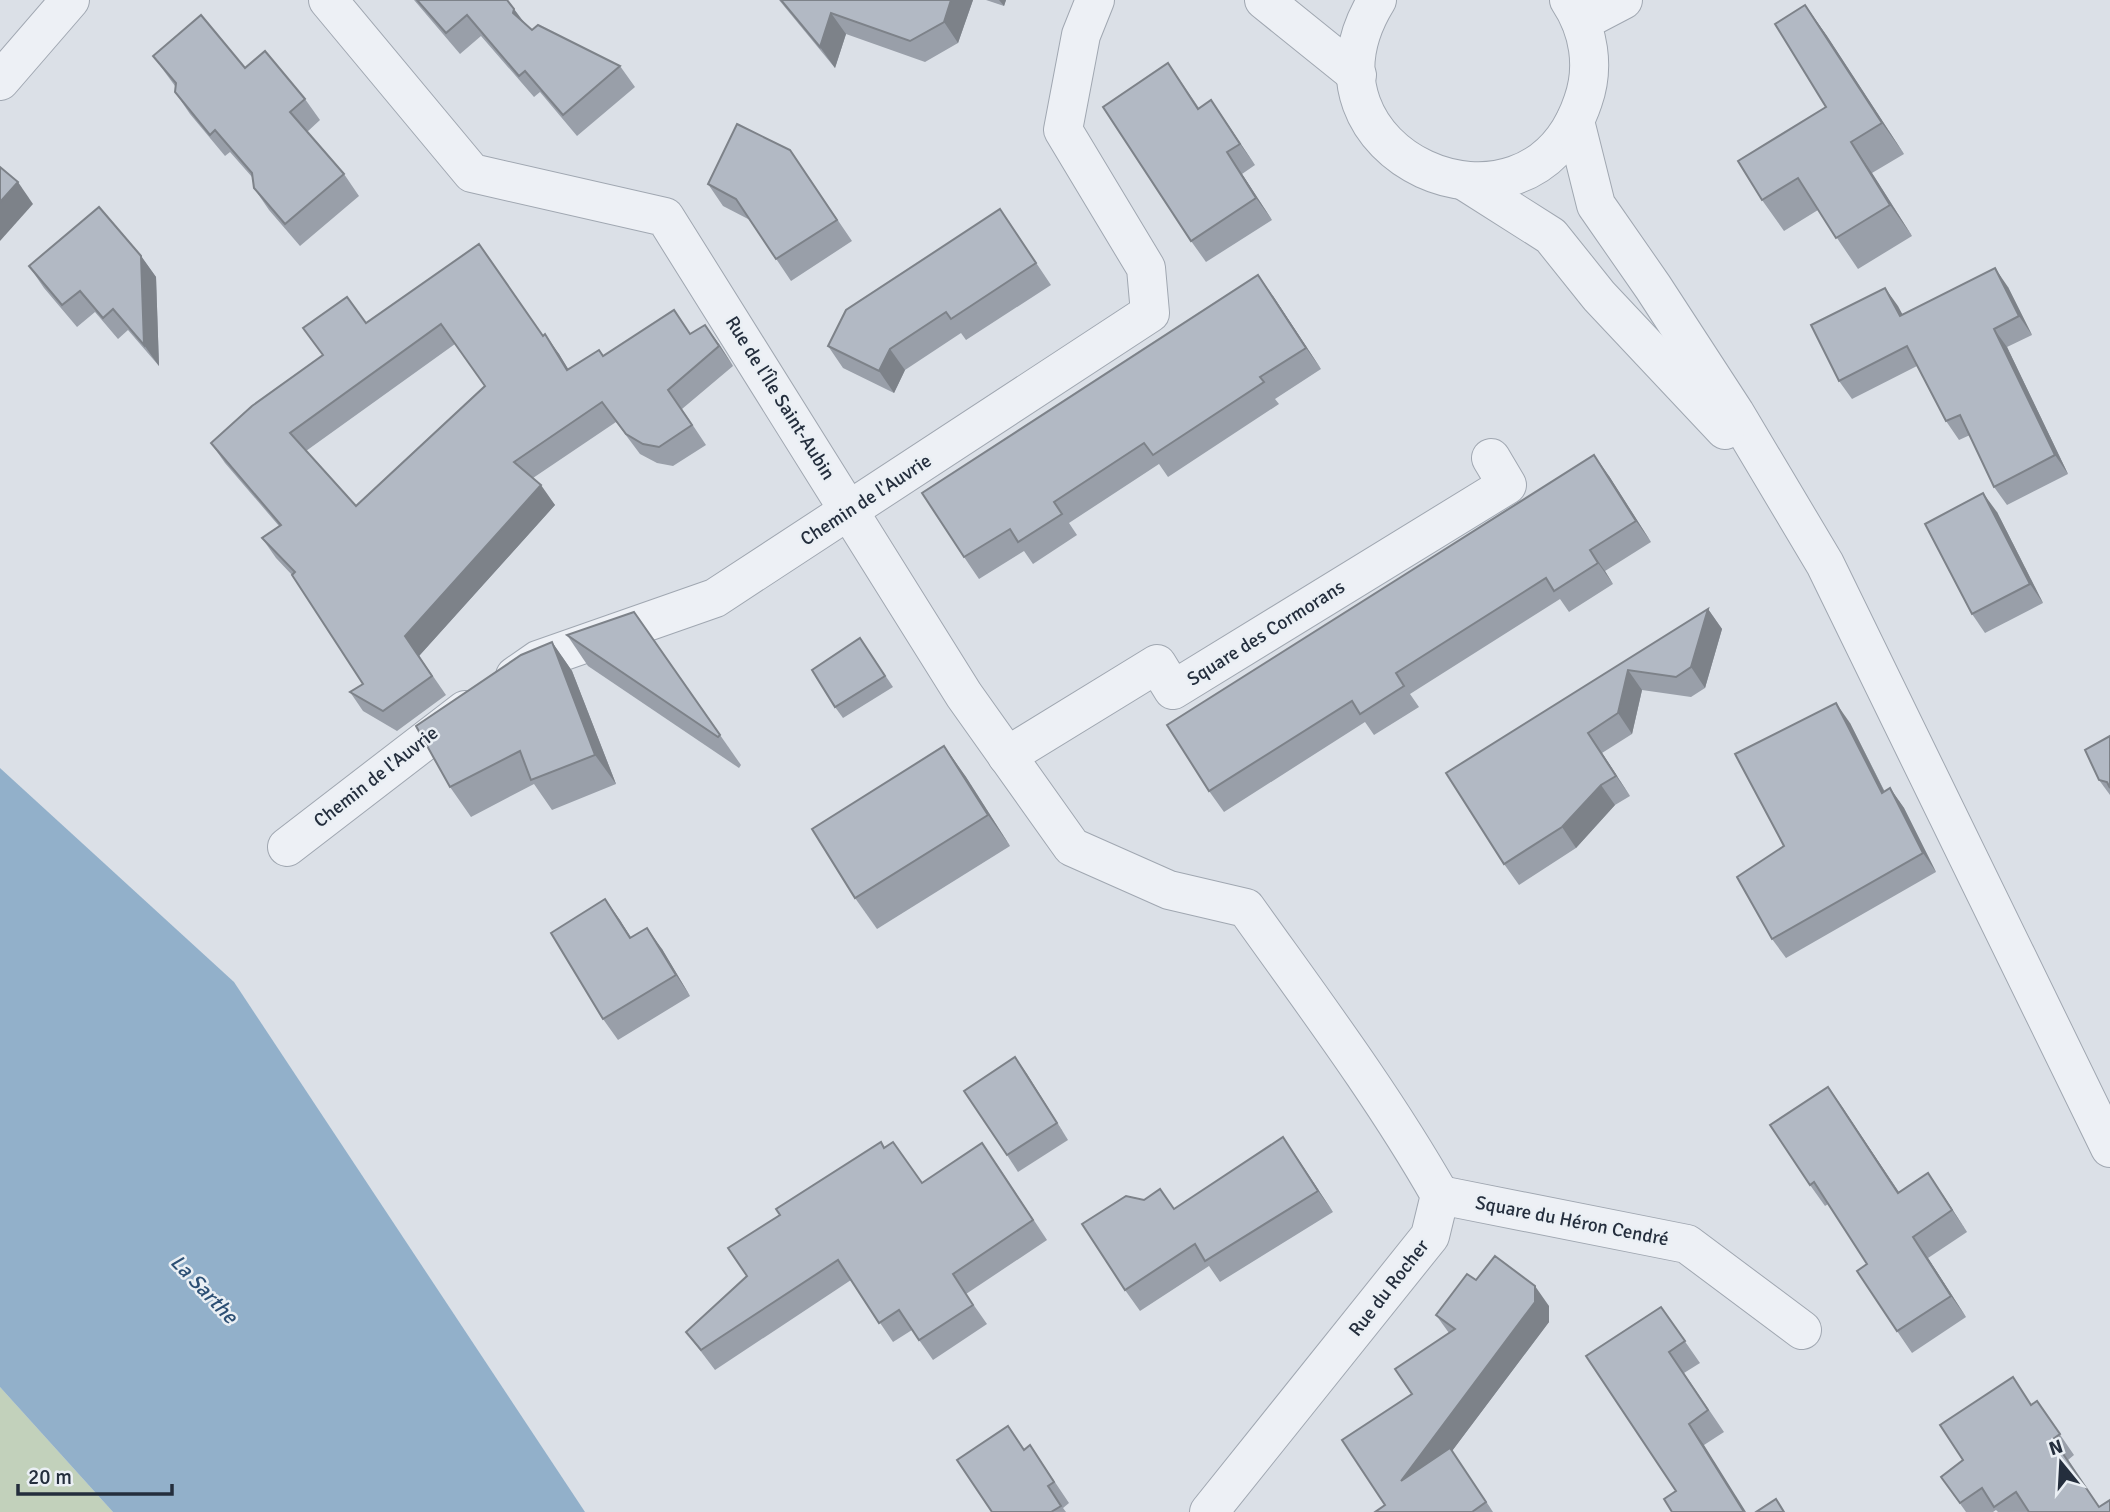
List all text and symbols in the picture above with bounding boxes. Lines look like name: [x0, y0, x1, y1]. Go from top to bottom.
street label: Rue de l'Île Saint-Aubin: [720, 312, 840, 484]
street label: Chemin de l'Auvrie: [796, 449, 936, 551]
street label: Square des Cormorans: [1183, 575, 1349, 691]
street label: Chemin de l'Auvrie: [309, 721, 443, 833]
street label: Square du Héron Cendré: [1473, 1190, 1671, 1252]
street label: Rue du Rocher: [1344, 1235, 1434, 1341]
water label: La Sarthe: [165, 1249, 244, 1330]
north arrow: [2026, 1428, 2096, 1498]
text: N: [2046, 1434, 2066, 1461]
scale bar: [18, 1452, 172, 1496]
text: 20 m: [28, 1464, 72, 1490]

